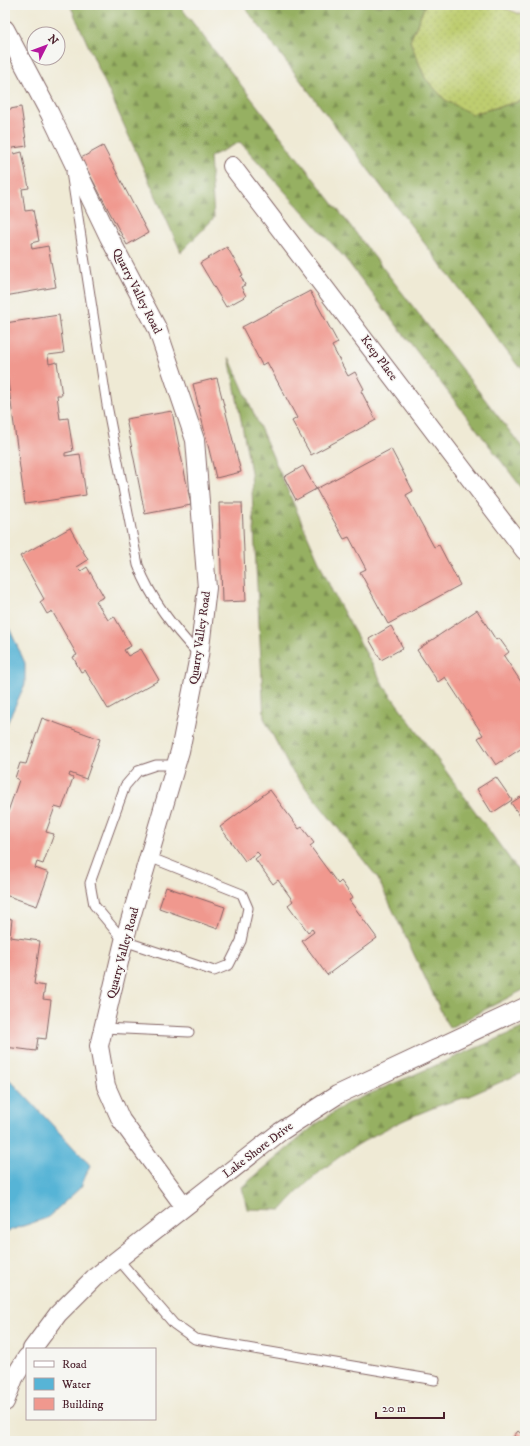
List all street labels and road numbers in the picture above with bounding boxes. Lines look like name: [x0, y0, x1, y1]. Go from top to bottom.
street label: Quarry Valley Road: [109, 246, 165, 336]
street label: Keep Place: [357, 332, 401, 384]
street label: Quarry Valley Road: [186, 590, 214, 686]
street label: Quarry Valley Road: [104, 906, 142, 1000]
street label: Lake Shore Drive: [220, 1119, 296, 1181]

